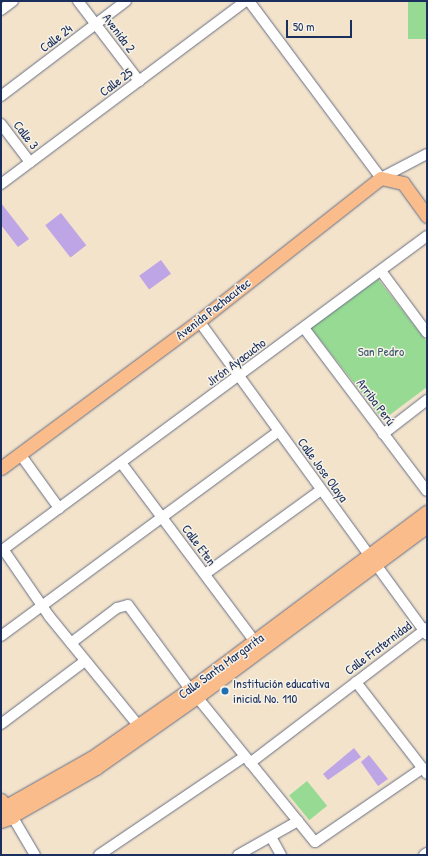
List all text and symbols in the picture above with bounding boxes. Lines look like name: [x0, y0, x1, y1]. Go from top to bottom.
street label: Avenida 2: [99, 10, 139, 56]
scale bar: [288, 12, 354, 38]
text: 50 m: [293, 18, 314, 35]
street label: Calle 24: [37, 21, 75, 55]
street label: Calle 25: [96, 64, 136, 100]
street label: Calle 3: [10, 118, 42, 152]
street label: Avenida Pachacutec: [173, 275, 253, 343]
street label: Jirón Ayacucho: [203, 335, 269, 389]
park label: San Pedro: [358, 343, 404, 359]
street label: Arriba Perú: [353, 376, 399, 428]
street label: Calle Jose Olaya: [294, 435, 352, 505]
street label: Calle Eten: [179, 521, 219, 569]
street label: Calle Fraternidad: [342, 618, 414, 678]
street label: Calle Santa Margarita: [175, 630, 267, 702]
place label: Institución educativa inicial No. 110: [233, 676, 329, 707]
marker: Institución educativa inicial No. 110: [220, 686, 230, 696]

